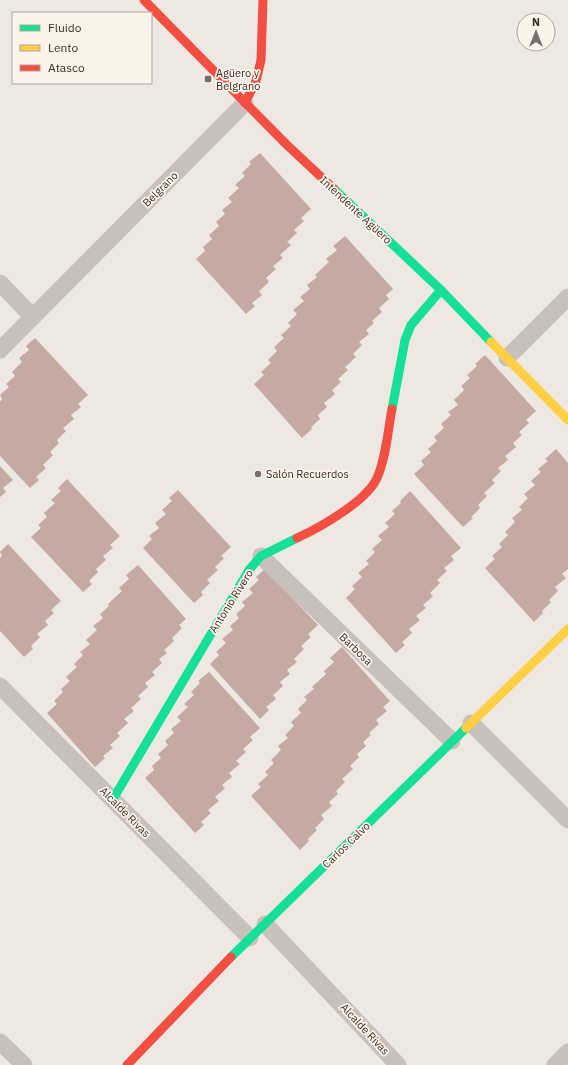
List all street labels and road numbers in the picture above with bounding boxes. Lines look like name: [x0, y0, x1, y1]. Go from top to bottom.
street label: Belgrano: [139, 168, 181, 210]
street label: Intendente Agüero: [317, 173, 395, 247]
street label: Antonio Rivero: [206, 567, 256, 635]
street label: Barbosa: [336, 630, 376, 668]
street label: Alcalde Rivas: [97, 784, 153, 840]
street label: Carlos Calvo: [319, 819, 373, 871]
street label: Alcalde Rivas: [337, 1000, 393, 1058]

